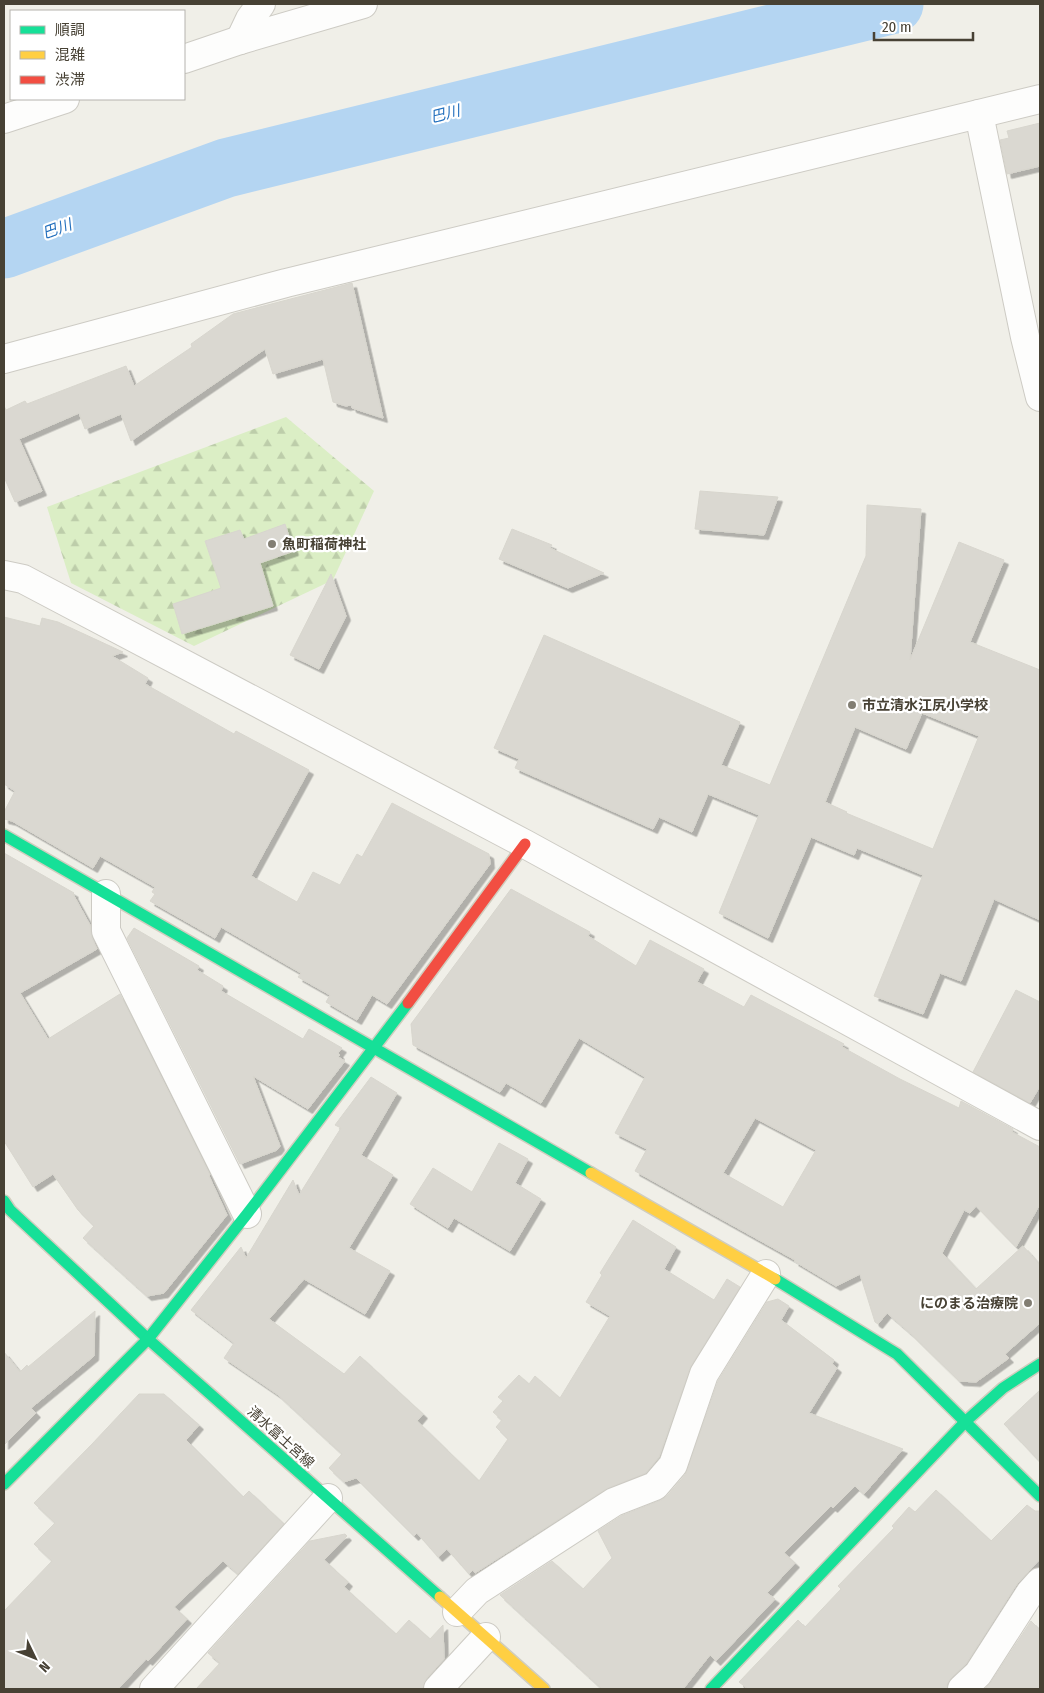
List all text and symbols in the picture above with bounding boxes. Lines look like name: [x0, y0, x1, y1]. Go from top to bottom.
legend: [10, 10, 185, 100]
scale bar: [874, 10, 973, 42]
text: 20 m: [882, 18, 912, 36]
text: 順調: [55, 21, 85, 39]
text: 混雑: [55, 46, 85, 64]
text: 渋滞: [55, 71, 85, 89]
water label: 巴川: [428, 101, 464, 126]
water label: 巴川: [40, 215, 76, 243]
place label: 魚町稲荷神社: [282, 536, 366, 553]
marker: 魚町稲荷神社: [266, 538, 278, 550]
place label: 市立清水江尻小学校: [862, 697, 988, 714]
marker: 市立清水江尻小学校: [846, 699, 858, 711]
place label: にのまる治療院: [920, 1295, 1018, 1312]
marker: にのまる治療院: [1022, 1297, 1034, 1309]
street label: 清水富士宮線: [244, 1403, 318, 1472]
north arrow: [10, 1633, 60, 1683]
text: N: [35, 1658, 53, 1675]

